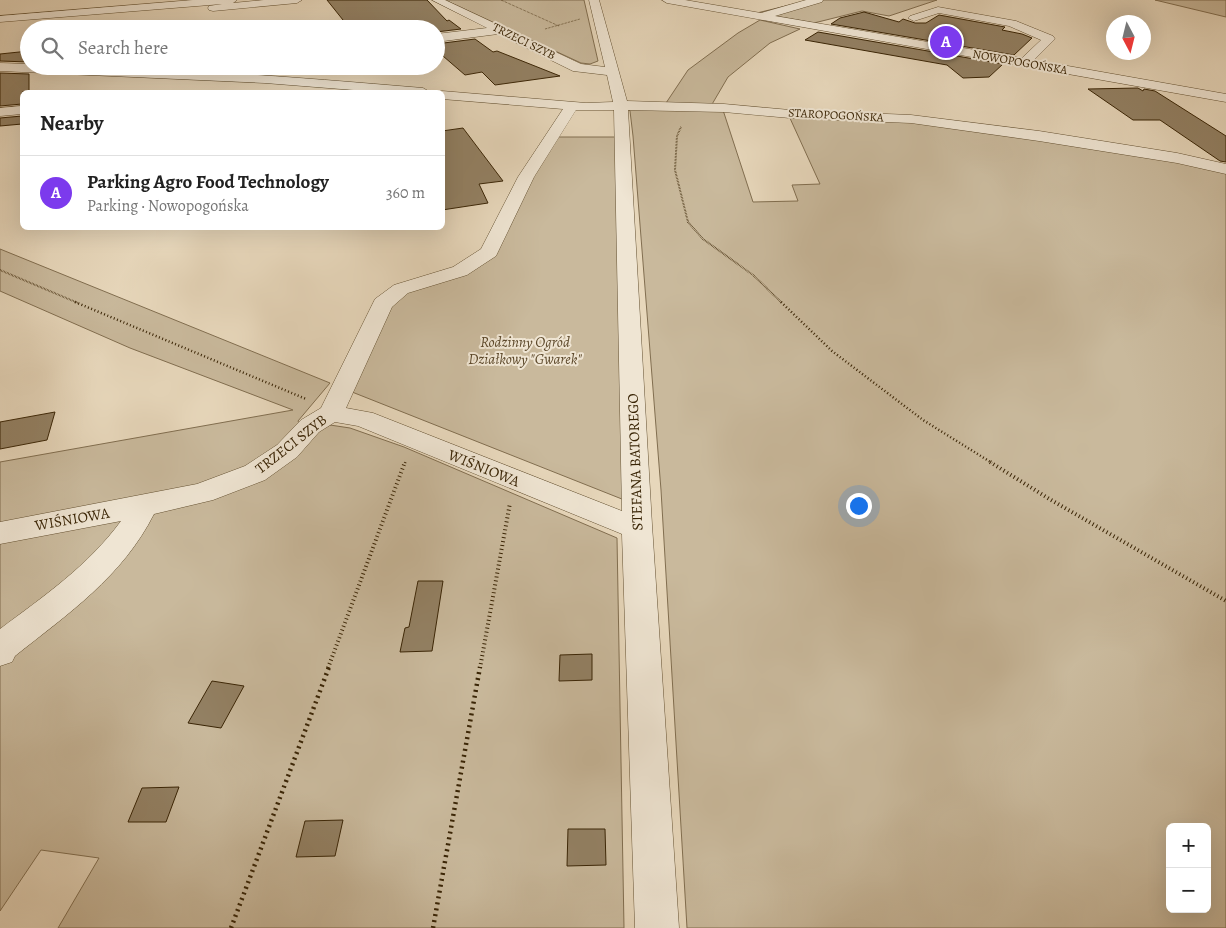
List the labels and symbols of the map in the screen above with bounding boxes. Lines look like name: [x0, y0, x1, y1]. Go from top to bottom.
north arrow: [1106, 15, 1151, 60]
street label: TRZECI SZYB: [490, 19, 558, 63]
pin: A: [930, 23, 962, 61]
street label: NOWOPOGOŃSKA: [971, 46, 1070, 78]
street label: STAROPOGOŃSKA: [788, 105, 885, 126]
park label: Rodzinny Ogród Działkowy "Gwarek": [468, 332, 582, 369]
street label: STEFANA BATOREGO: [623, 393, 647, 531]
street label: TRZECI SZYB: [251, 410, 331, 478]
street label: WIŚNIOWA: [444, 444, 523, 492]
your location: [846, 493, 872, 519]
street label: WIŚNIOWA: [32, 503, 111, 536]

